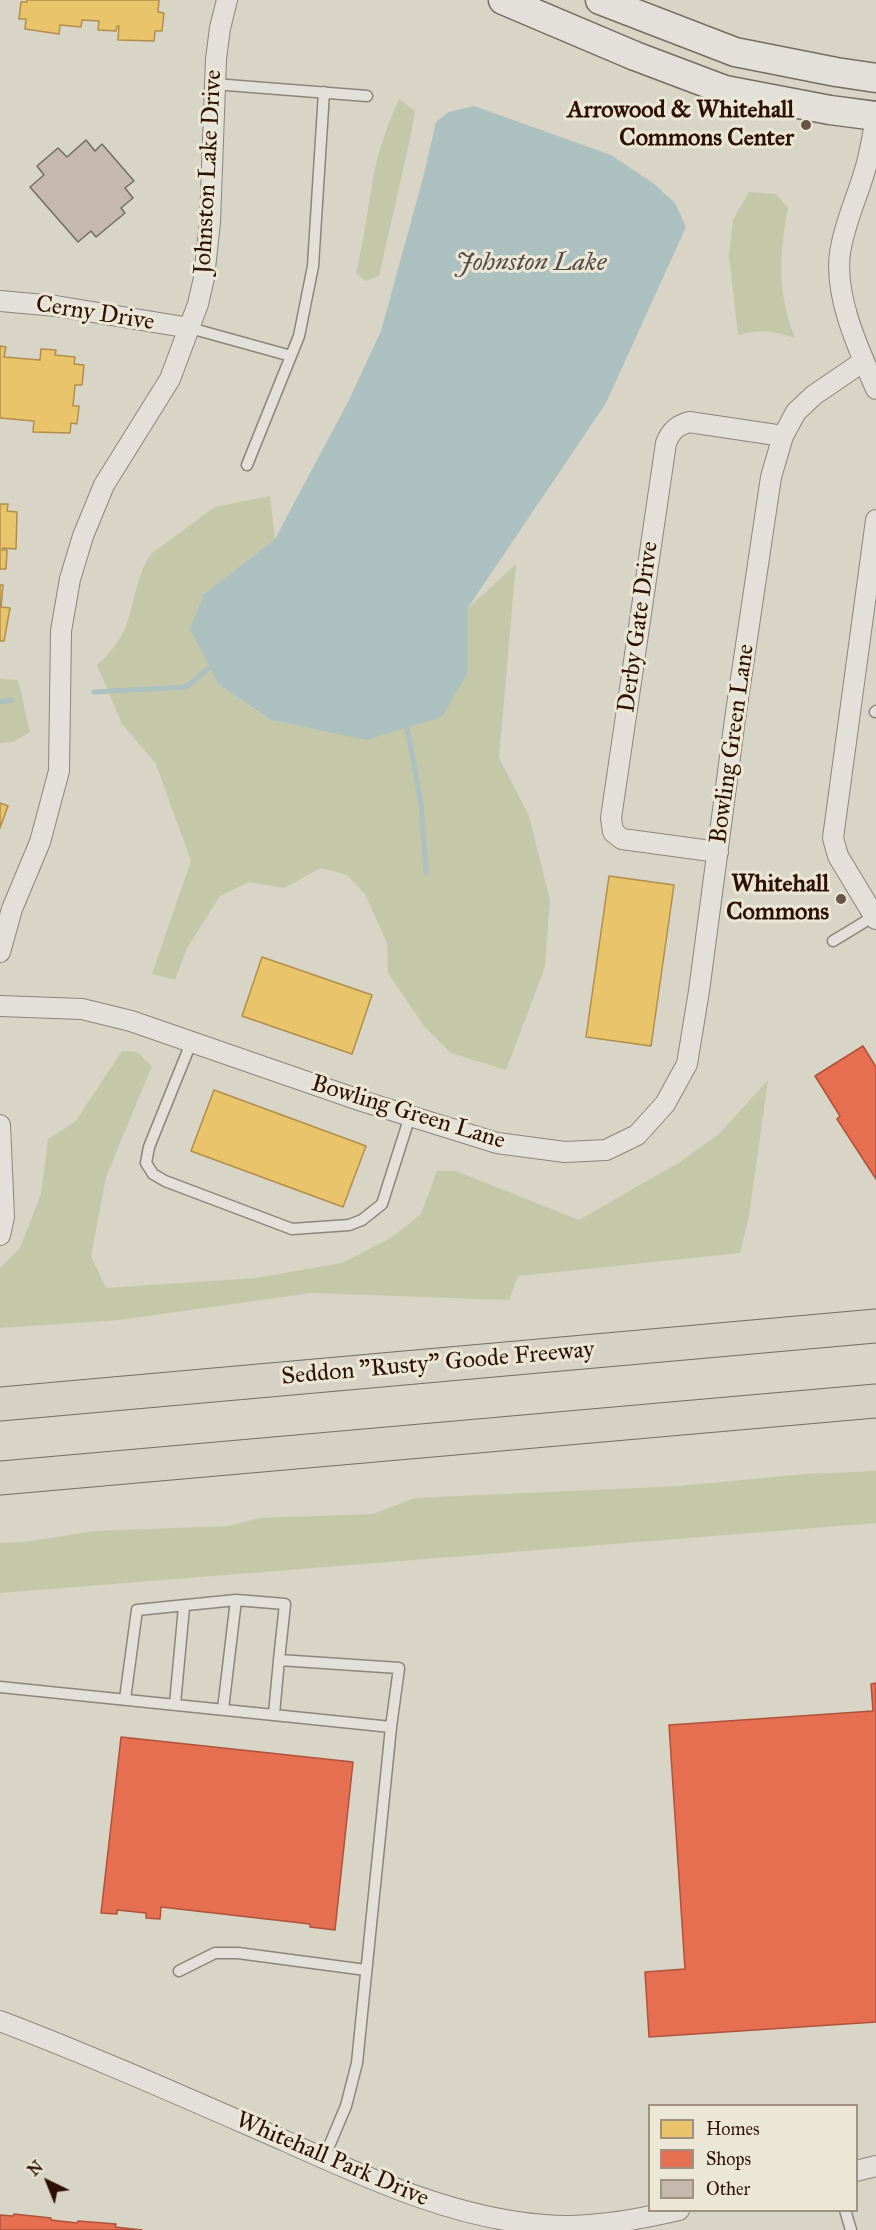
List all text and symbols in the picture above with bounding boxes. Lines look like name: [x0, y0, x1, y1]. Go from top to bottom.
street label: Johnston Lake Drive: [189, 69, 229, 275]
place label: Arrowood & Whitehall Commons Center: [567, 97, 794, 153]
marker: Arrowood & Whitehall Commons Center: [799, 118, 813, 132]
water label: Johnston Lake: [456, 248, 606, 280]
street label: Cerny Drive: [34, 290, 156, 338]
street label: Derby Gate Drive: [613, 540, 665, 714]
street label: Bowling Green Lane: [705, 642, 761, 846]
place label: Whitehall Commons: [726, 871, 829, 927]
marker: Whitehall Commons: [834, 892, 848, 906]
street label: Bowling Green Lane: [307, 1070, 509, 1156]
street label: Seddon "Rusty" Goode Freeway: [280, 1336, 596, 1392]
legend: [648, 2104, 858, 2212]
street label: Whitehall Park Drive: [231, 2106, 433, 2214]
text: Homes: [706, 2118, 760, 2140]
text: Shops: [706, 2148, 751, 2170]
north arrow: [18, 2152, 78, 2212]
text: N: [24, 2157, 47, 2180]
text: Other: [706, 2178, 750, 2200]

